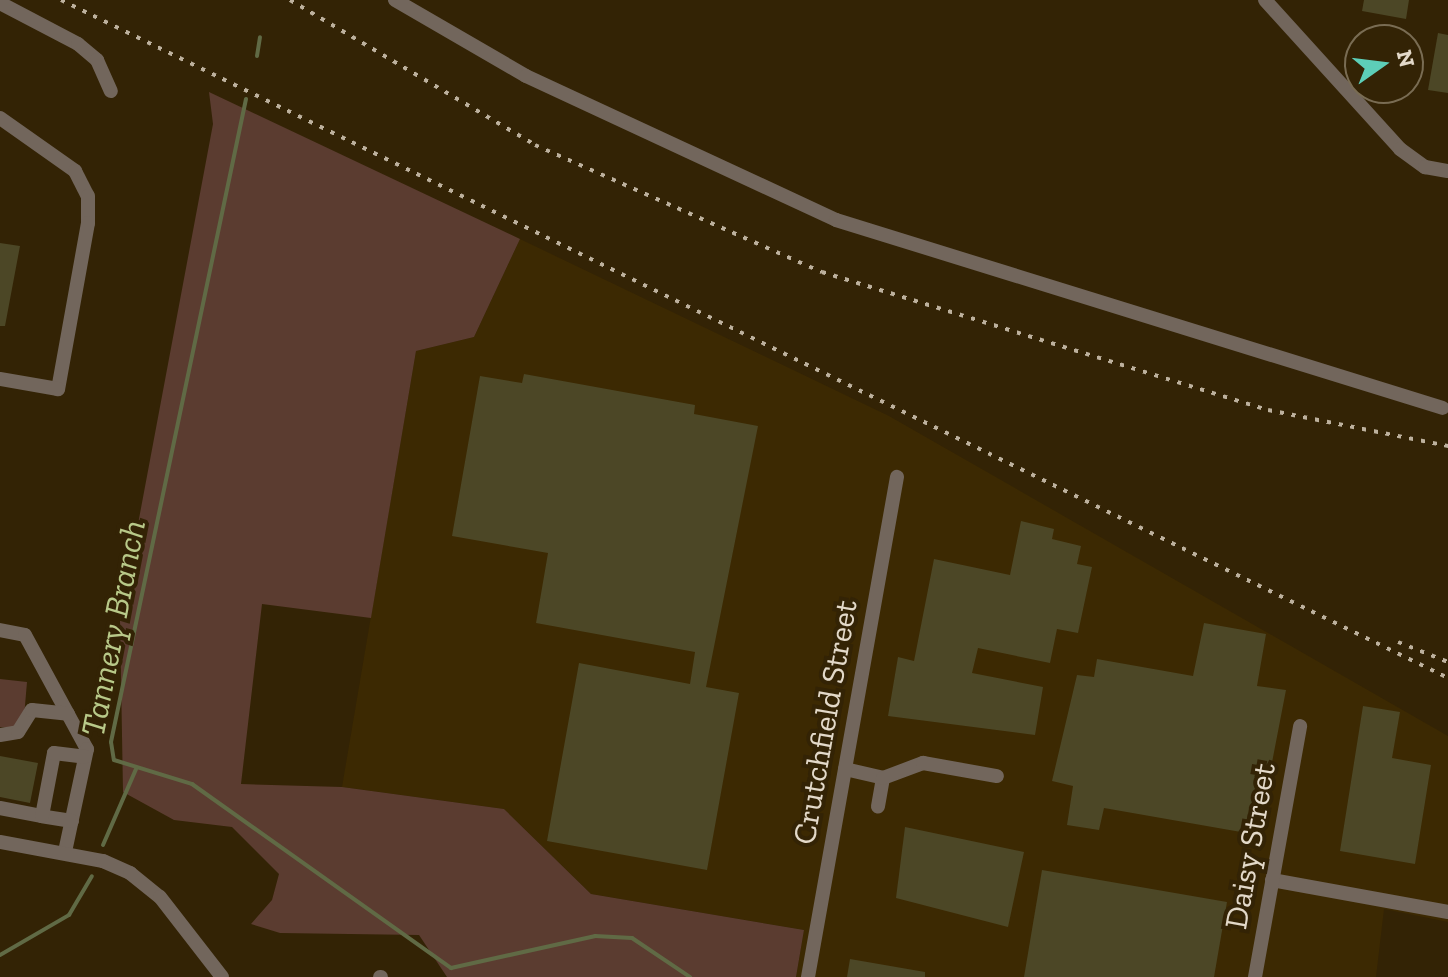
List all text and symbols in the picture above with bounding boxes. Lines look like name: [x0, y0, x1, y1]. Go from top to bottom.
north arrow: [1344, 24, 1424, 104]
text: N: [1391, 47, 1421, 70]
water label: Tannery Branch: [72, 516, 154, 740]
street label: Crutchfield Street: [785, 597, 865, 847]
street label: Daisy Street: [1216, 760, 1284, 932]

